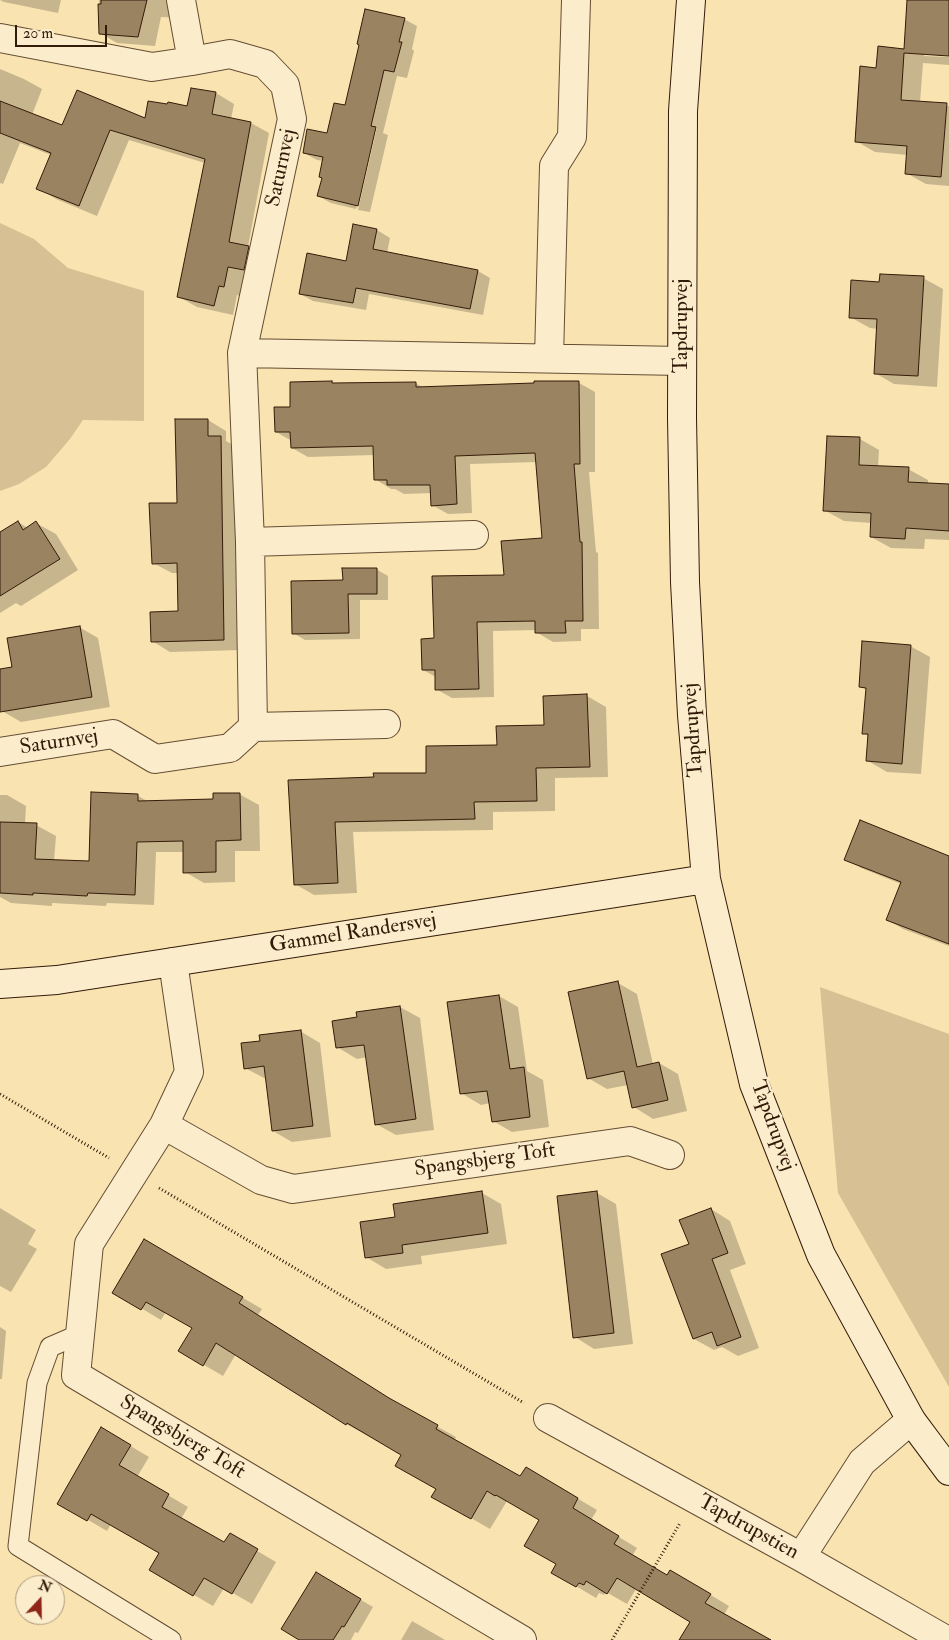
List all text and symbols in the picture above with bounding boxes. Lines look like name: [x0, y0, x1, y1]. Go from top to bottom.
scale bar: [18, 15, 110, 47]
text: 20 m: [23, 24, 53, 43]
street label: Saturnvej: [261, 127, 303, 209]
street label: Tapdrupvej: [669, 279, 695, 373]
street label: Tapdrupvej: [678, 682, 710, 778]
street label: Saturnvej: [18, 724, 100, 762]
street label: Gammel Randersvej: [268, 908, 438, 960]
street label: Tapdrupvej: [744, 1077, 800, 1175]
street label: Spangsbjerg Toft: [413, 1139, 557, 1183]
street label: Spangsbjerg Toft: [115, 1391, 249, 1485]
street label: Tapdrupstien: [693, 1490, 803, 1566]
north arrow: [15, 1575, 65, 1625]
text: N: [36, 1576, 54, 1597]

